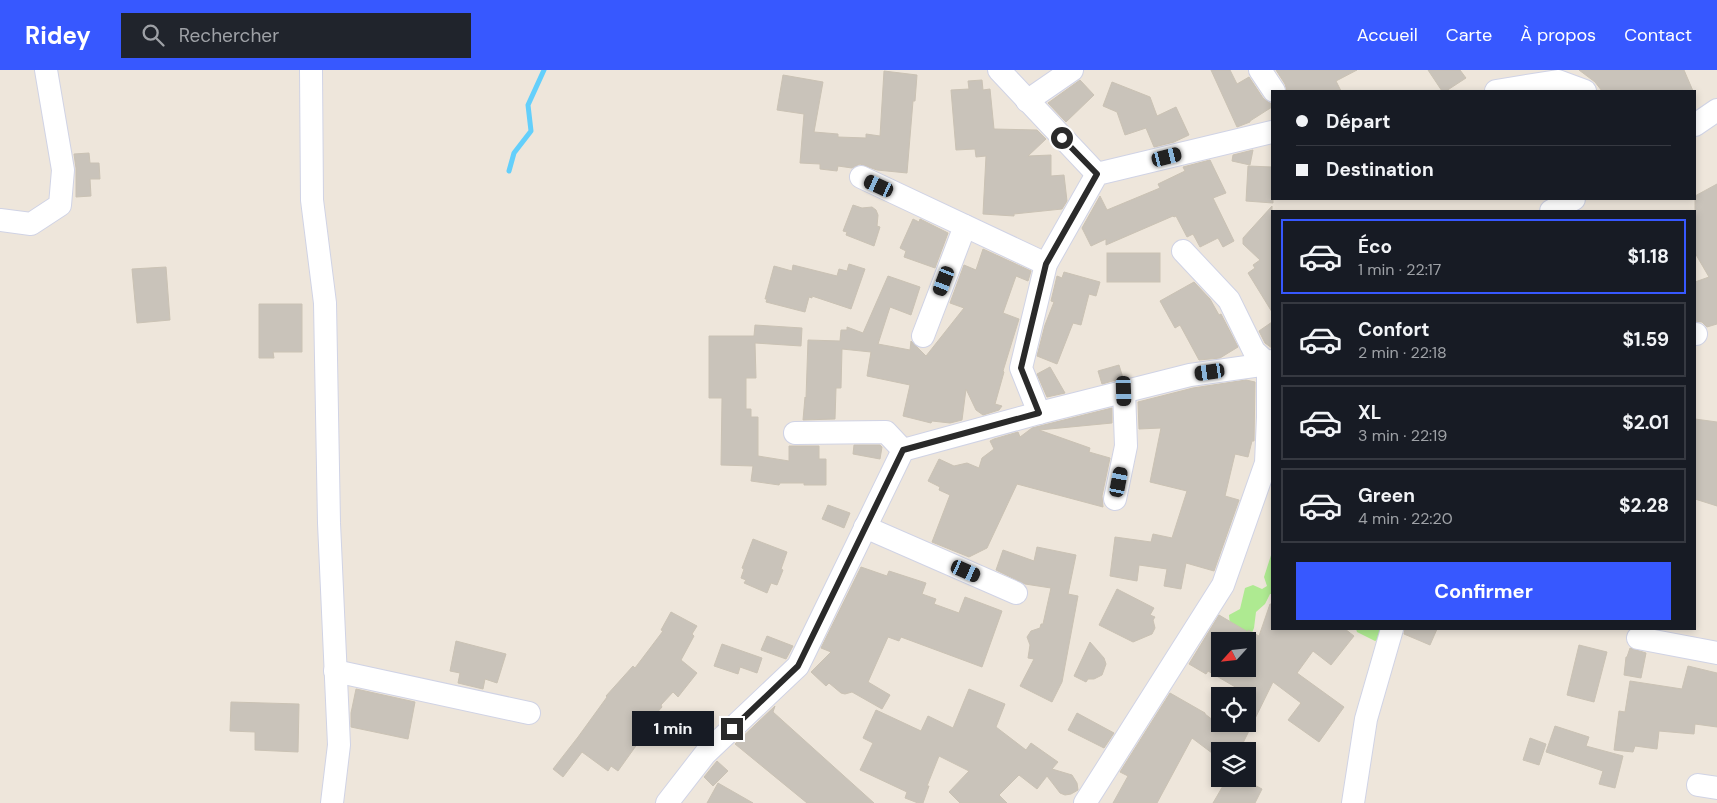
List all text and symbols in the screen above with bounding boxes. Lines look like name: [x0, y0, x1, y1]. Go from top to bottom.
search box: [121, 13, 471, 58]
text: Ridey: [25, 20, 91, 51]
icon: search: [139, 21, 167, 49]
text: Rechercher: [179, 23, 279, 48]
text: Accueil: [1357, 23, 1418, 47]
text: Carte: [1446, 23, 1492, 47]
text: À propos: [1520, 23, 1596, 47]
text: Contact: [1624, 23, 1692, 47]
text: Départ: [1326, 109, 1390, 134]
route start: [1051, 127, 1073, 149]
car: [1150, 146, 1183, 168]
text: Destination: [1326, 157, 1434, 182]
car: [862, 173, 895, 199]
icon: car: [1298, 234, 1343, 279]
text: Éco: [1358, 234, 1392, 259]
text: $1.18: [1628, 244, 1669, 269]
text: 1 min · 22:17: [1358, 259, 1441, 280]
car: [931, 264, 956, 298]
icon: car: [1298, 317, 1343, 362]
text: Confort: [1358, 317, 1430, 342]
text: $1.59: [1622, 327, 1669, 352]
text: 2 min · 22:18: [1358, 342, 1447, 363]
car: [1194, 362, 1225, 382]
car: [1115, 376, 1132, 406]
icon: car: [1298, 400, 1343, 445]
text: XL: [1358, 400, 1381, 425]
text: $2.01: [1622, 410, 1669, 435]
text: 3 min · 22:19: [1358, 425, 1447, 446]
car: [1108, 466, 1129, 498]
icon: car: [1298, 483, 1343, 528]
text: Green: [1358, 483, 1415, 508]
text: $2.28: [1619, 493, 1669, 518]
text: 4 min · 22:20: [1358, 508, 1453, 529]
car: [949, 558, 982, 584]
button: Confirmer: [1296, 562, 1671, 620]
north arrow: [1211, 632, 1256, 678]
map controls: [1211, 632, 1256, 787]
button: locate: [1211, 687, 1256, 732]
callout: 1 min: [632, 712, 714, 746]
text: 1 min: [654, 718, 692, 739]
route end: [721, 718, 743, 740]
button: layers: [1211, 742, 1256, 787]

